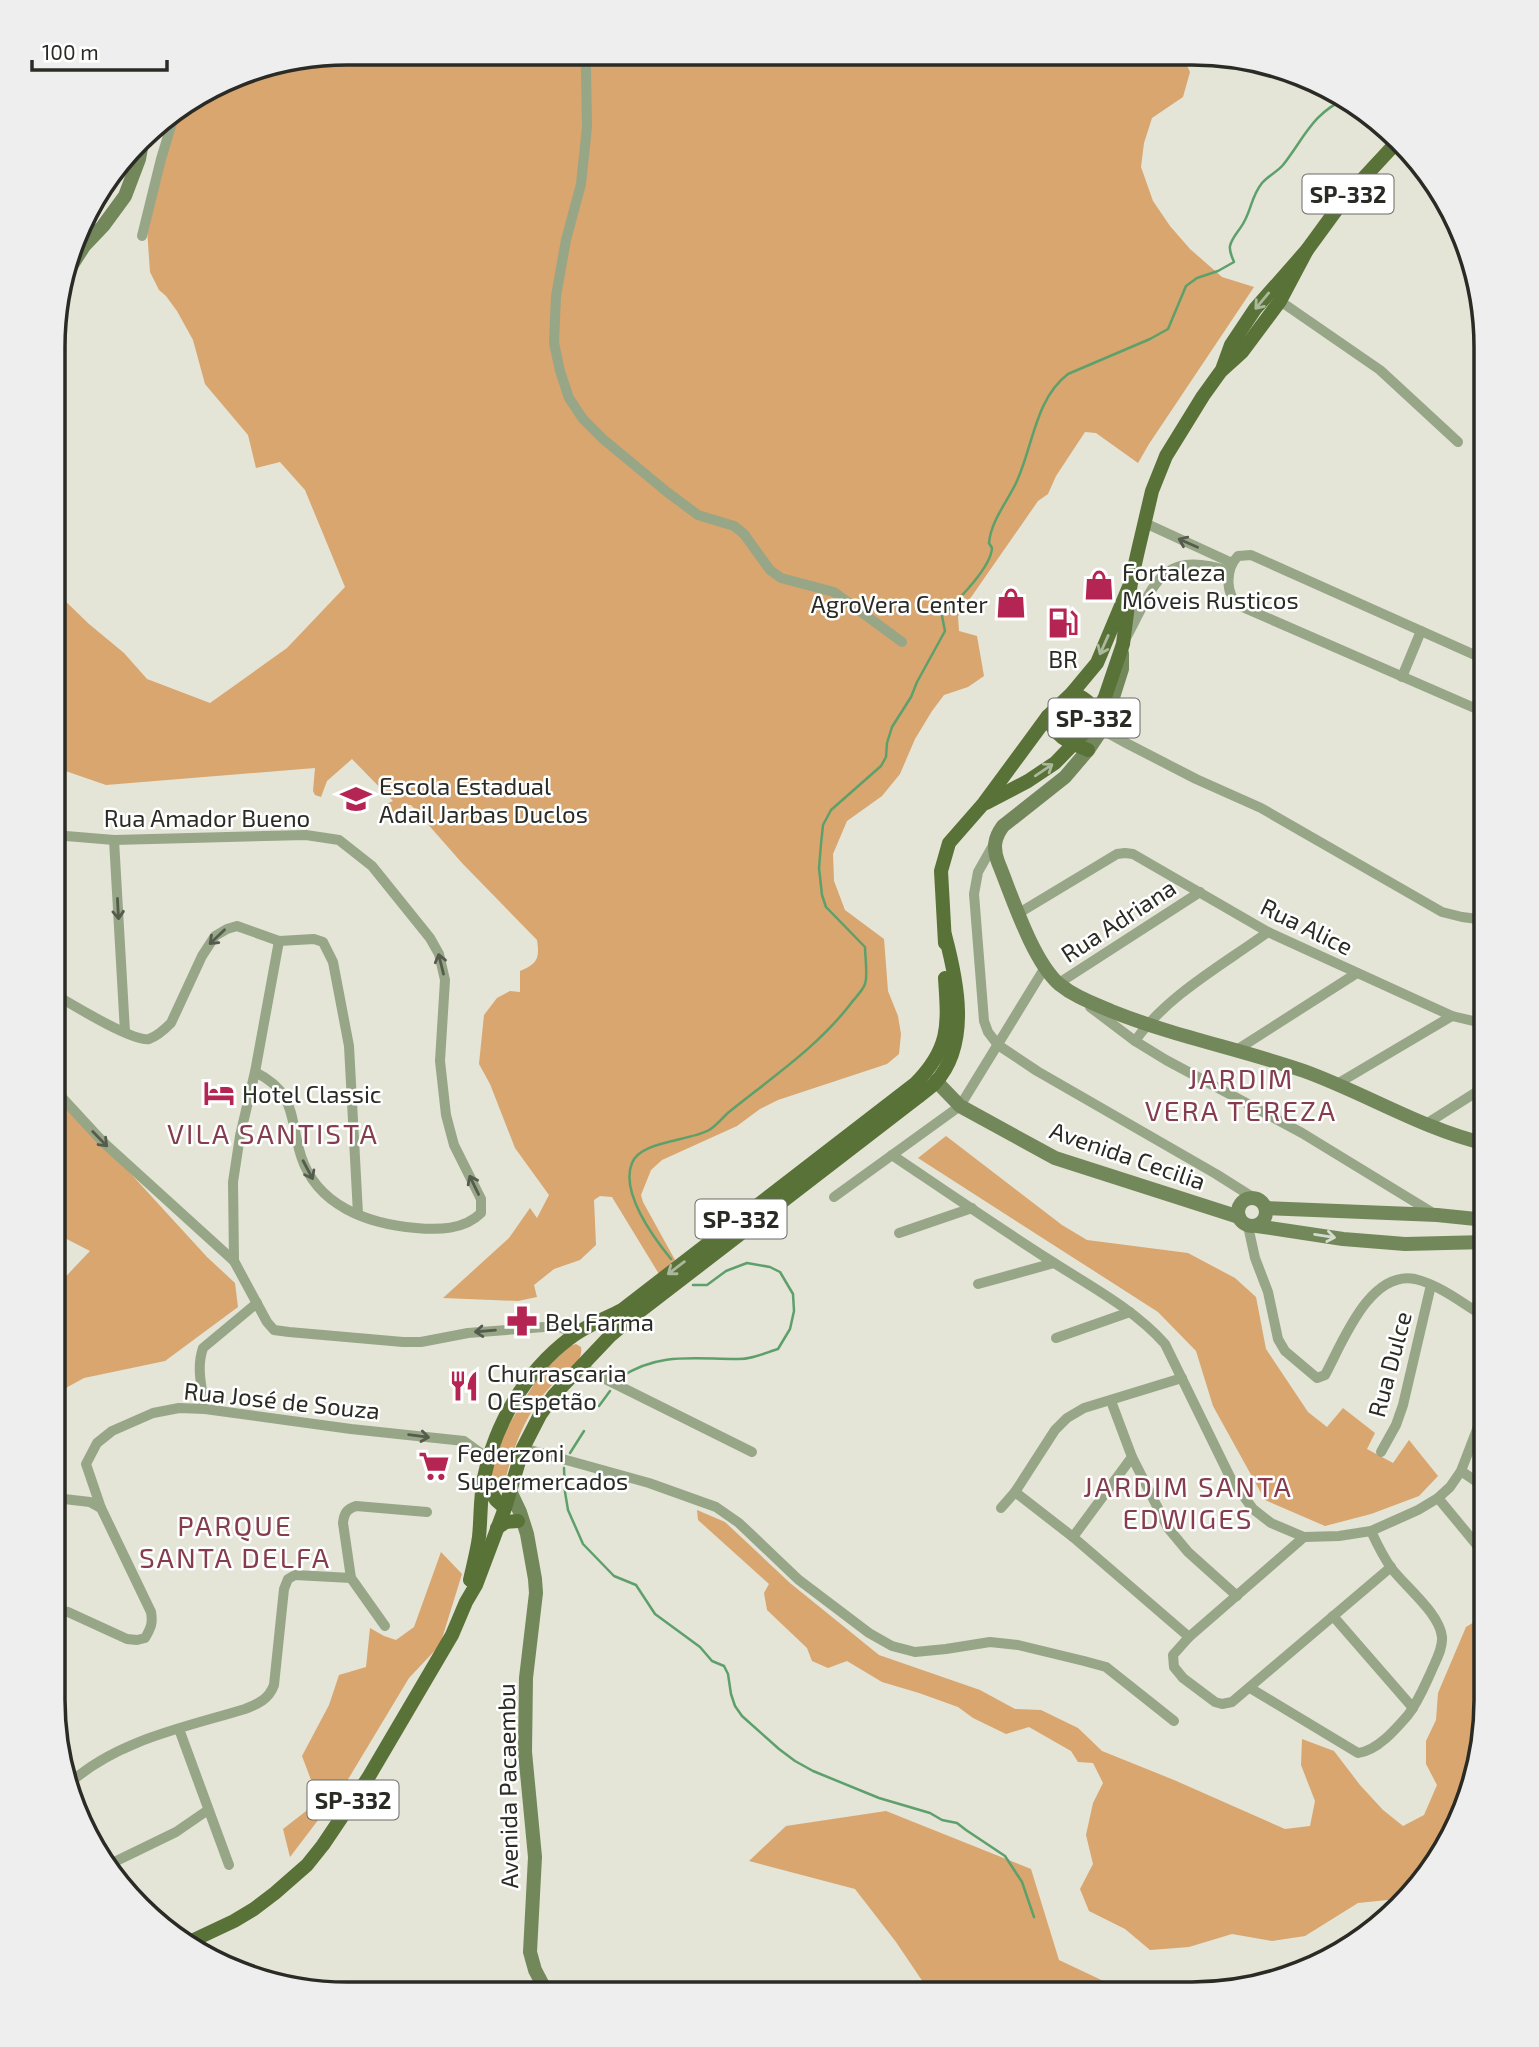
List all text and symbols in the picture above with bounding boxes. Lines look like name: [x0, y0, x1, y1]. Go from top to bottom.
scale bar: [32, 28, 166, 72]
text: 100 m: [42, 39, 99, 64]
road number: SP-332: [1302, 174, 1394, 214]
one-way arrow: [1254, 292, 1270, 310]
one-way arrow: [1178, 536, 1200, 549]
place label: Fortaleza Móveis Rusticos: [1122, 557, 1299, 614]
shop icon: Fortaleza Móveis Rusticos: [1082, 568, 1116, 602]
shop icon: AgroVera Center: [994, 586, 1028, 620]
place label: AgroVera Center: [811, 589, 988, 618]
fuel station icon: BR: [1046, 606, 1080, 640]
one-way arrow: [1097, 634, 1110, 655]
place label: BR: [1048, 644, 1078, 673]
road number: SP-332: [1048, 698, 1140, 738]
one-way arrow: [1034, 763, 1053, 777]
place label: Escola Estadual Adail Jarbas Duclos: [379, 771, 588, 828]
school or university icon: Escola Estadual Adail Jarbas Duclos: [339, 782, 373, 816]
street label: Rua Amador Bueno: [104, 803, 310, 832]
street label: Rua Adriana: [1055, 872, 1181, 968]
street label: Rua Alice: [1256, 891, 1358, 961]
one-way arrow: [112, 897, 125, 919]
one-way arrow: [209, 929, 226, 946]
one-way arrow: [434, 953, 447, 976]
district label: JARDIM VERA TEREZA: [1145, 1061, 1337, 1127]
hotel icon: Hotel Classic: [202, 1076, 236, 1110]
place label: Hotel Classic: [242, 1079, 382, 1108]
street label: Avenida Cecilia: [1046, 1115, 1210, 1195]
district label: VILA SANTISTA: [167, 1116, 379, 1150]
one-way arrow: [91, 1130, 108, 1147]
one-way arrow: [302, 1159, 315, 1180]
one-way arrow: [467, 1175, 480, 1196]
road number: SP-332: [696, 1200, 786, 1238]
one-way arrow: [1313, 1230, 1336, 1243]
one-way arrow: [667, 1261, 686, 1275]
pharmacy icon: Bel Farma: [505, 1304, 539, 1338]
place label: Bel Farma: [545, 1307, 654, 1336]
street label: Rua Dulce: [1361, 1308, 1417, 1420]
one-way arrow: [475, 1325, 497, 1338]
place label: Churrascaria O Espetão: [487, 1358, 627, 1415]
restaurant icon: Churrascaria O Espetão: [447, 1369, 481, 1403]
street label: Rua José de Souza: [183, 1375, 381, 1425]
one-way arrow: [407, 1429, 430, 1442]
place label: Federzoni Supermercados: [457, 1438, 628, 1495]
supermarket icon: Federzoni Supermercados: [417, 1449, 451, 1483]
district label: JARDIM SANTA EDWIGES: [1083, 1469, 1293, 1535]
district label: PARQUE SANTA DELFA: [139, 1508, 331, 1574]
street label: Avenida Pacaembu: [491, 1683, 523, 1889]
road number: SP-332: [308, 1781, 398, 1820]

